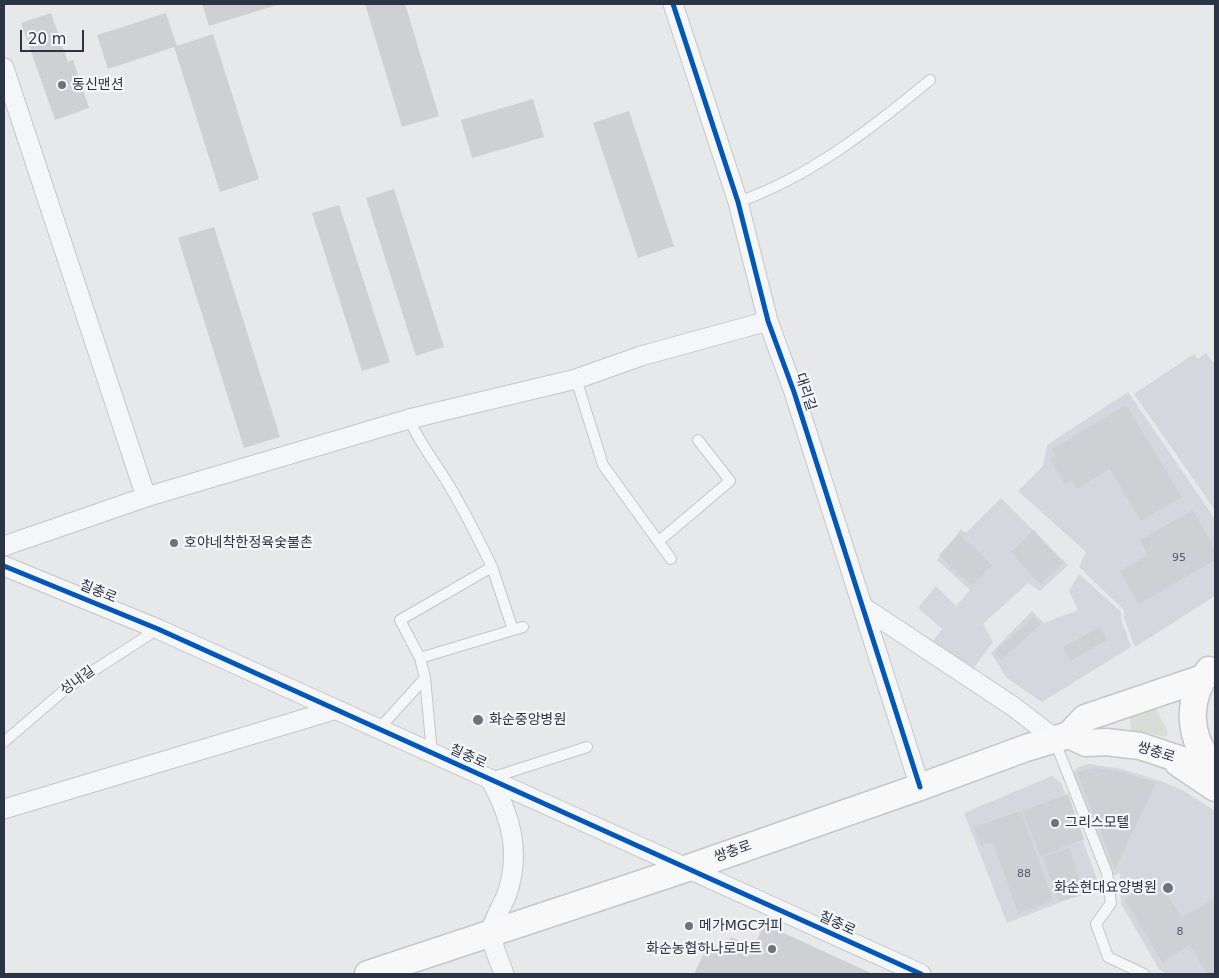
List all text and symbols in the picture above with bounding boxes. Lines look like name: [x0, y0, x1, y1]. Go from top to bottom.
scale bar: [22, 20, 86, 52]
text: 20 m: [28, 30, 66, 48]
place label: 동신맨션: [72, 77, 124, 93]
marker: 동신맨션: [56, 79, 68, 91]
street label: 대리길: [791, 371, 819, 413]
place label: 호야네착한정육숯불촌: [184, 535, 313, 551]
marker: 호야네착한정육숯불촌: [168, 537, 180, 549]
house number: 95: [1172, 551, 1186, 565]
street label: 칠충로: [77, 577, 119, 607]
street label: 성내길: [57, 663, 99, 699]
place label: 화순중앙병원: [489, 712, 566, 728]
marker: 화순중앙병원: [471, 713, 485, 727]
street label: 쌍충로: [1135, 739, 1177, 767]
street label: 칠충로: [447, 741, 489, 773]
place label: 그리스모텔: [1065, 815, 1129, 831]
marker: 그리스모텔: [1049, 817, 1061, 829]
street label: 쌍충로: [712, 838, 754, 866]
house number: 88: [1017, 867, 1031, 881]
place label: 화순현대요양병원: [1054, 880, 1157, 896]
marker: 화순현대요양병원: [1161, 881, 1175, 895]
street label: 칠충로: [816, 908, 858, 940]
place label: 메가MGC커피: [699, 918, 783, 934]
marker: 메가MGC커피: [683, 920, 695, 932]
house number: 8: [1177, 925, 1183, 939]
place label: 화순농협하나로마트: [646, 941, 762, 957]
marker: 화순농협하나로마트: [766, 943, 778, 955]

